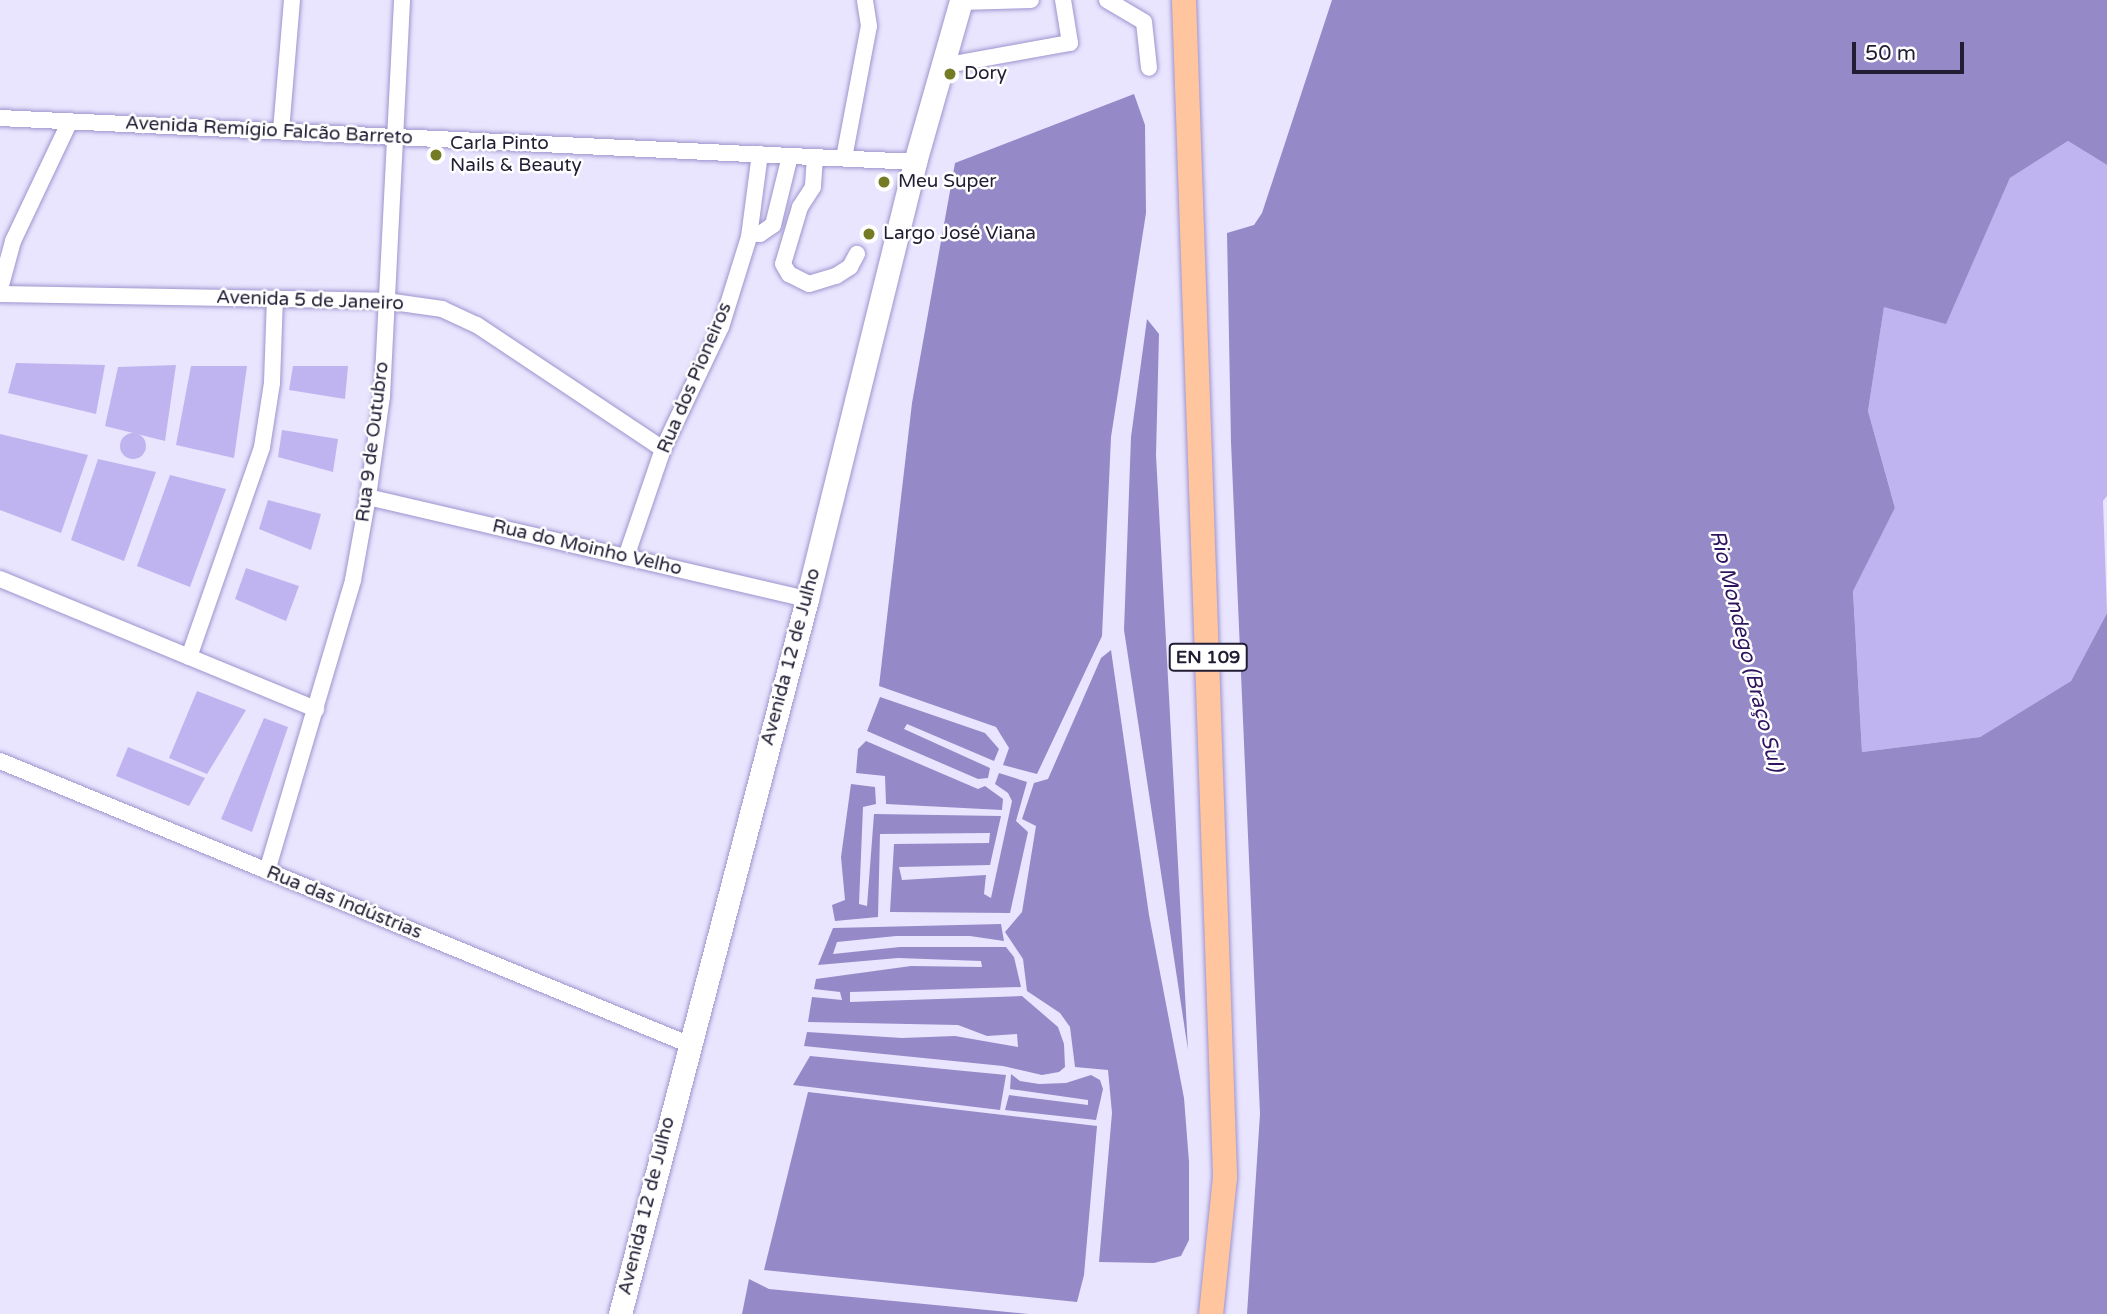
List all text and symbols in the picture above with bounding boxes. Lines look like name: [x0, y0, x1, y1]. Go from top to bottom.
scale bar: [1855, 28, 1967, 72]
text: 50 m: [1865, 41, 1916, 66]
place label: Dory: [964, 63, 1007, 85]
marker: Dory: [942, 66, 958, 82]
street label: Avenida Remígio Falcão Barreto: [125, 112, 413, 150]
place label: Carla Pinto Nails & Beauty: [450, 133, 582, 177]
marker: Carla Pinto Nails & Beauty: [428, 147, 444, 163]
place label: Meu Super: [898, 171, 996, 193]
marker: Meu Super: [876, 174, 892, 190]
place label: Largo José Viana: [883, 223, 1036, 245]
marker: Largo José Viana: [861, 226, 877, 242]
street label: Avenida 5 de Janeiro: [216, 286, 404, 316]
street label: Rua dos Pioneiros: [653, 299, 737, 457]
street label: Rua 9 de Outubro: [352, 360, 394, 524]
street label: Rua do Moinho Velho: [490, 515, 684, 581]
water label: Rio Mondego (Braço Sul): [1704, 527, 1788, 775]
street label: Avenida 12 de Julho: [756, 566, 826, 748]
road number: EN 109: [1168, 642, 1248, 672]
street label: Rua das Indústrias: [263, 861, 425, 945]
street label: Avenida 12 de Julho: [614, 1115, 680, 1297]

